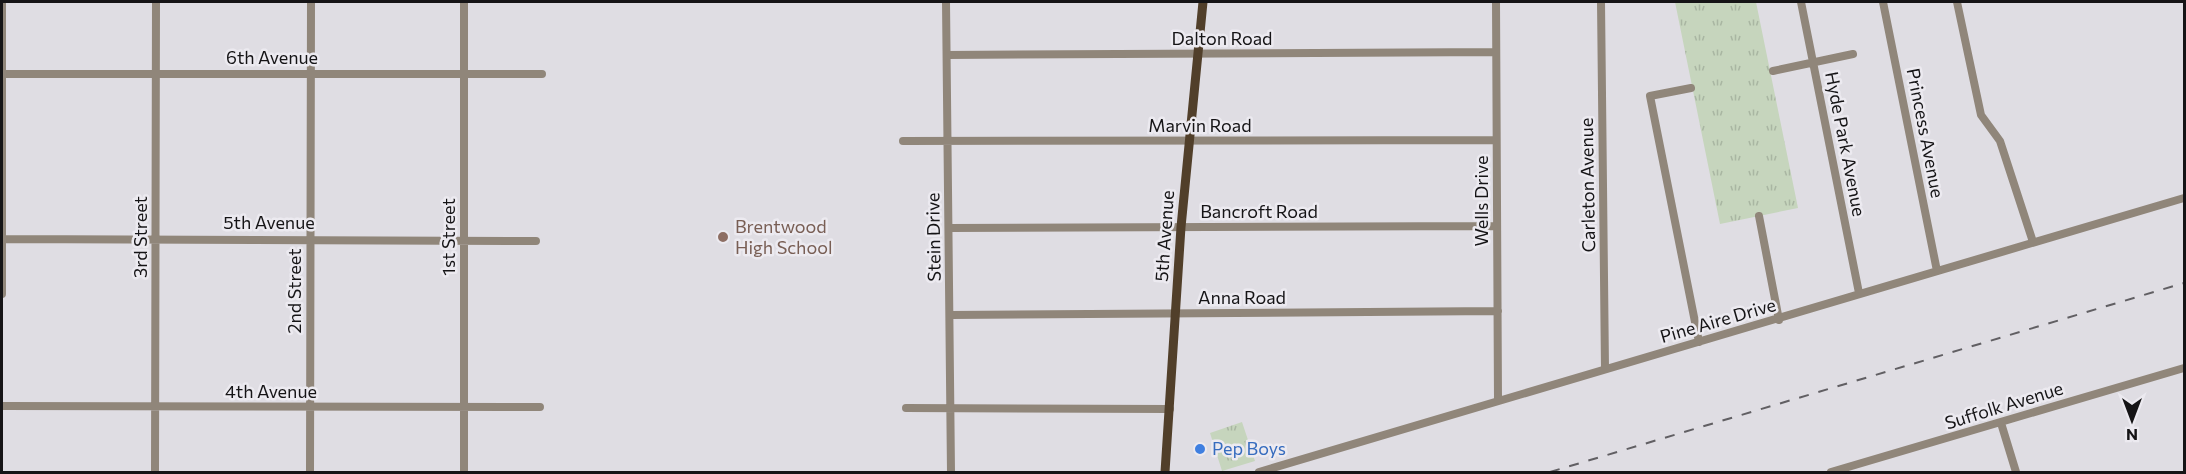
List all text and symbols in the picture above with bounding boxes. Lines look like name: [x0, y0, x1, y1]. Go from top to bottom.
street label: Dalton Road: [1171, 27, 1273, 49]
street label: 6th Avenue: [226, 46, 318, 68]
street label: Princess Avenue: [1903, 66, 1949, 200]
street label: Hyde Park Avenue: [1821, 70, 1871, 218]
street label: Marvin Road: [1148, 114, 1252, 136]
street label: Carleton Avenue: [1575, 118, 1599, 253]
street label: Wells Drive: [1470, 156, 1492, 246]
street label: 5th Avenue: [1150, 190, 1178, 282]
street label: Stein Drive: [921, 192, 945, 282]
street label: 3rd Street: [129, 196, 151, 278]
street label: 1st Street: [437, 198, 459, 276]
street label: Bancroft Road: [1200, 200, 1318, 222]
street label: 5th Avenue: [223, 211, 315, 233]
place label: Brentwood High School: [735, 215, 833, 258]
marker: Brentwood High School: [716, 230, 730, 244]
street label: 2nd Street: [283, 248, 305, 334]
street label: Anna Road: [1198, 286, 1286, 308]
street label: Pine Aire Drive: [1657, 293, 1778, 347]
street label: Suffolk Avenue: [1942, 377, 2066, 433]
street label: 4th Avenue: [225, 380, 317, 402]
north arrow: [2102, 390, 2162, 450]
text: N: [2126, 426, 2138, 445]
place label: Pep Boys: [1212, 437, 1286, 459]
marker: Pep Boys: [1193, 442, 1207, 456]

